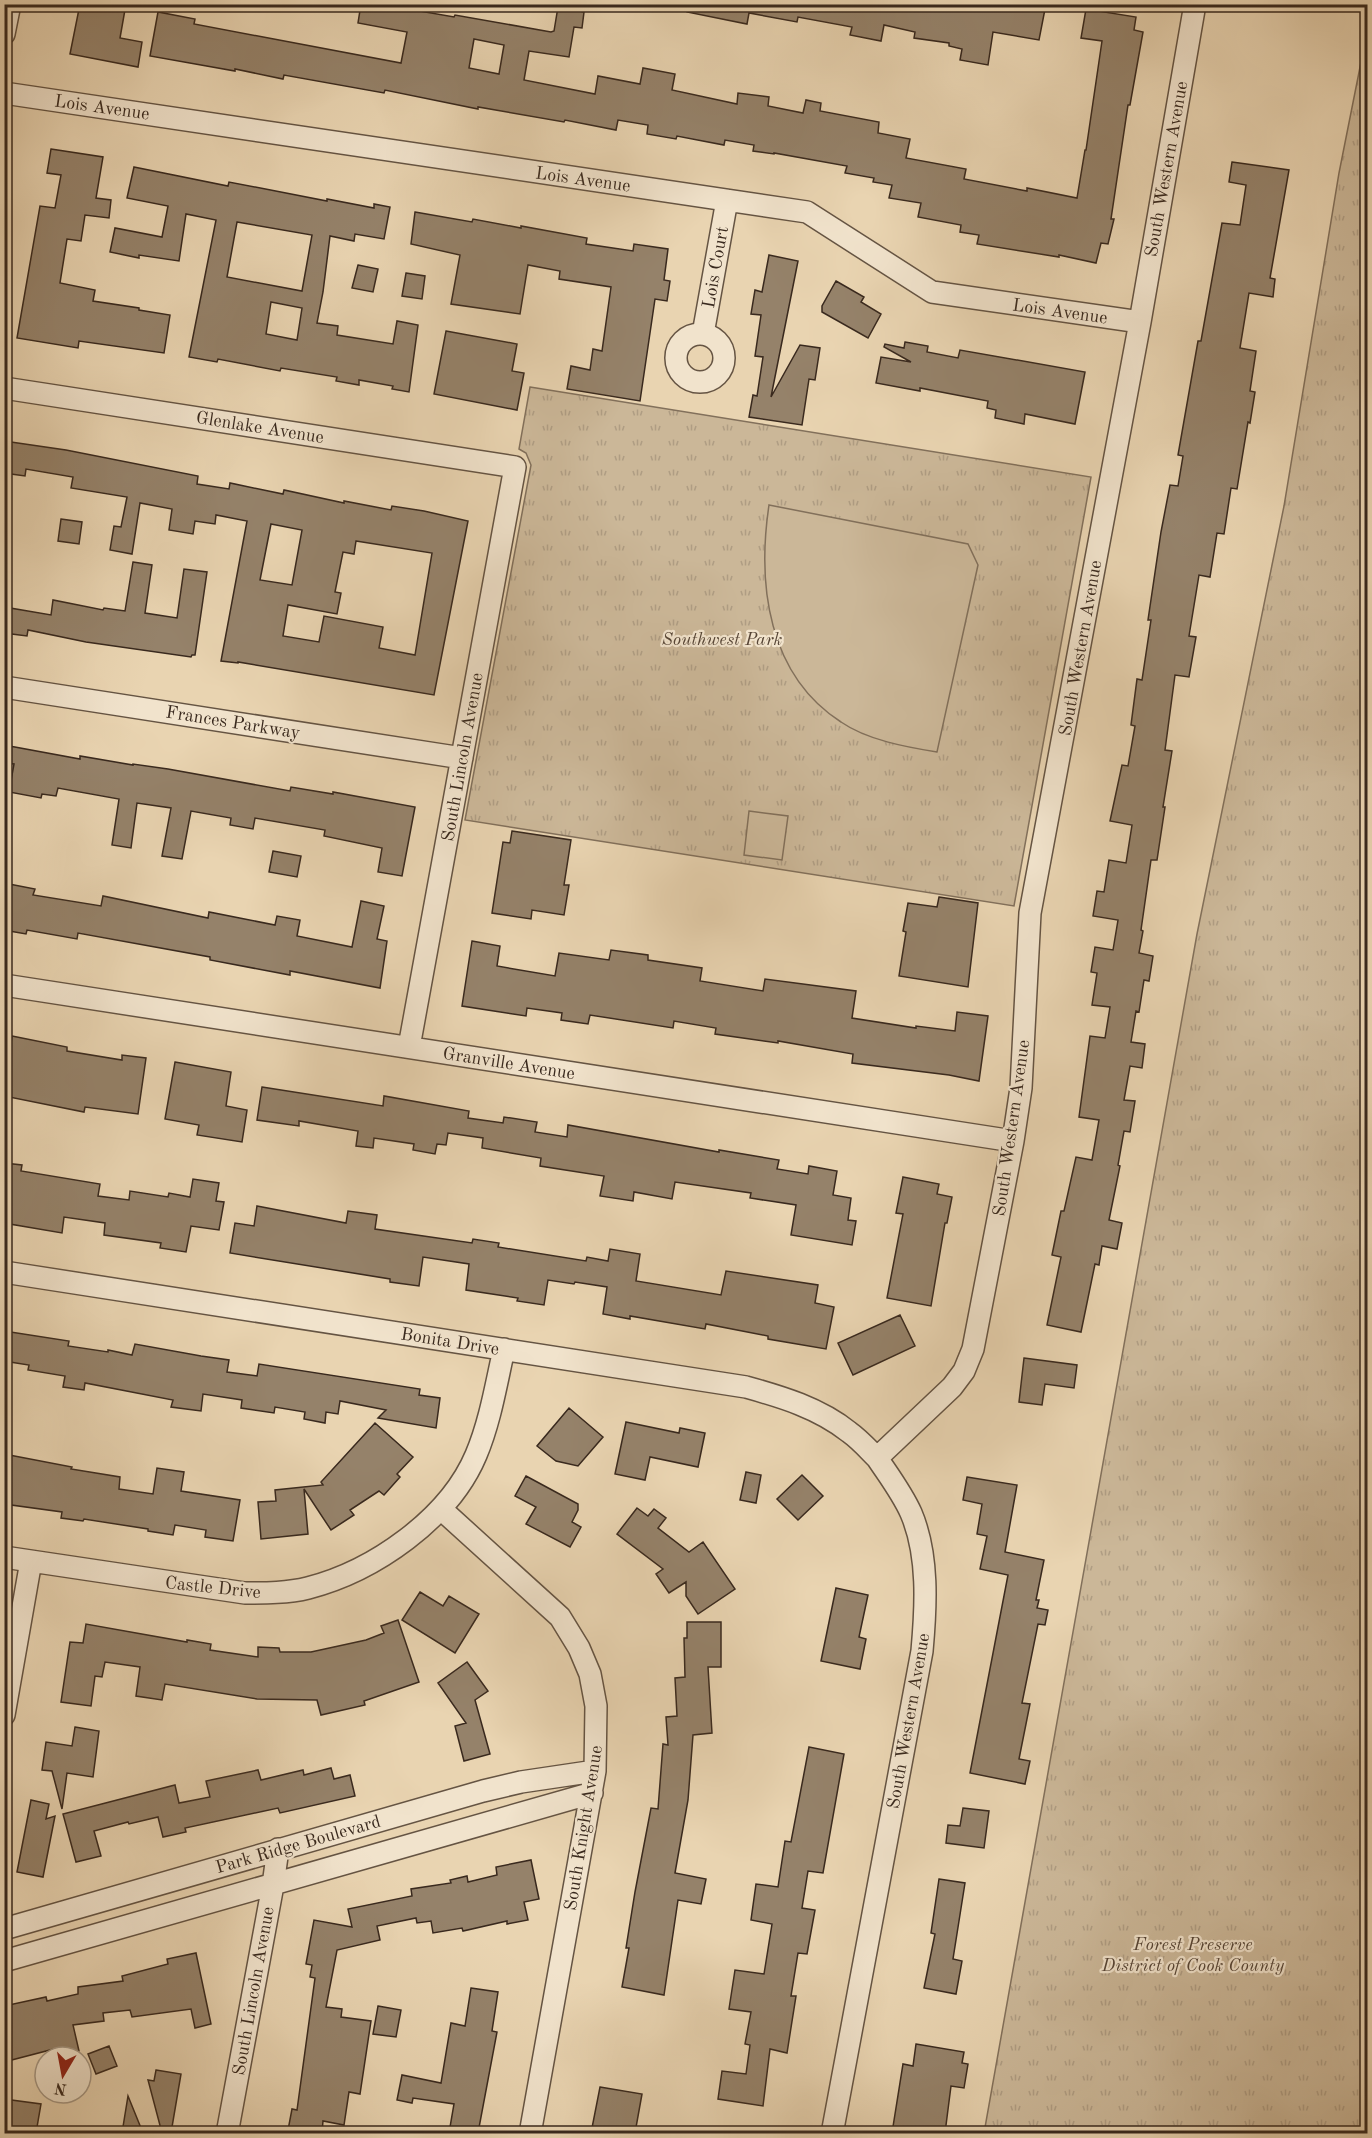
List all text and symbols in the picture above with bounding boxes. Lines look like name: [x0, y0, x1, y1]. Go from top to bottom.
street label: South Western Avenue: [1143, 80, 1191, 259]
street label: Lois Avenue: [53, 92, 151, 124]
street label: Lois Avenue: [534, 164, 632, 196]
street label: Lois Court: [700, 225, 732, 310]
street label: Lois Avenue: [1011, 296, 1109, 328]
street label: Glenlake Avenue: [195, 409, 325, 447]
street label: South Western Avenue: [1057, 559, 1105, 738]
park label: Southwest Park: [662, 631, 782, 649]
street label: South Lincoln Avenue: [439, 671, 487, 843]
street label: Frances Parkway: [164, 703, 302, 743]
street label: South Western Avenue: [991, 1039, 1033, 1218]
street label: Granville Avenue: [441, 1045, 576, 1083]
street label: Bonita Drive: [399, 1325, 500, 1359]
street label: Castle Drive: [164, 1574, 262, 1602]
street label: South Western Avenue: [885, 1632, 933, 1811]
street label: South Knight Avenue: [562, 1744, 606, 1912]
street label: Park Ridge Boulevard: [214, 1813, 383, 1877]
street label: South Lincoln Avenue: [230, 1905, 278, 2077]
park label: Forest Preserve District of Cook County: [1101, 1936, 1285, 1975]
north arrow: [33, 2045, 93, 2105]
text: N: [53, 2079, 68, 2097]

